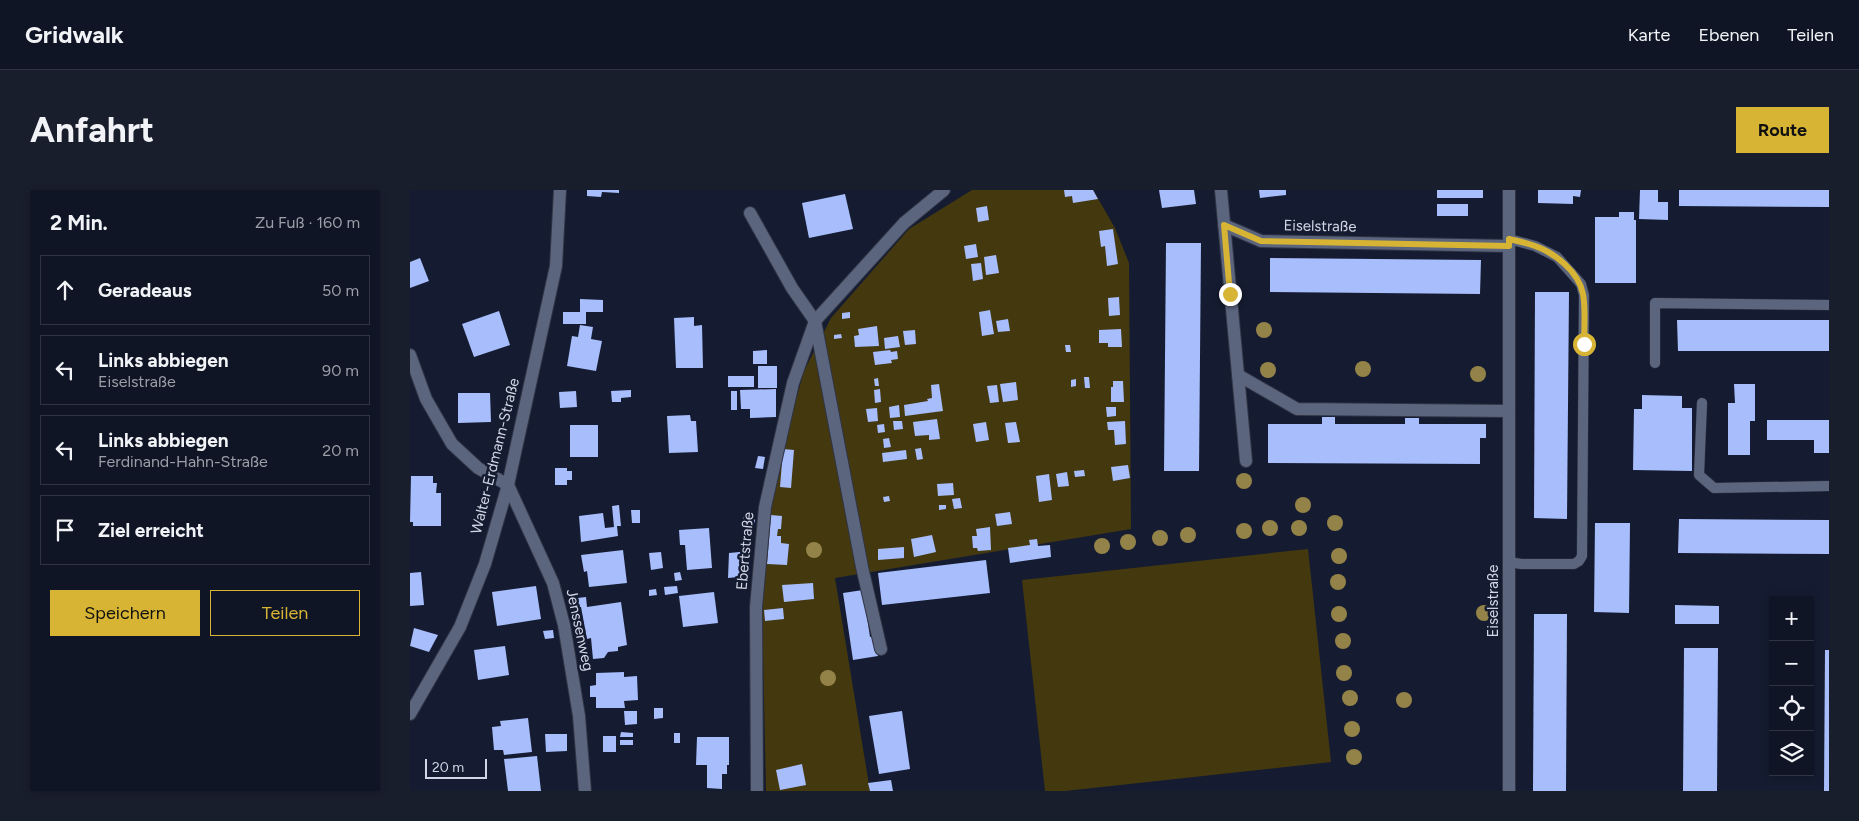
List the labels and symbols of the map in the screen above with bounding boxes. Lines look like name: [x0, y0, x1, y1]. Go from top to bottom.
street label: Eiselstraße: [1283, 216, 1357, 236]
route end: [1219, 283, 1242, 306]
route start: [1573, 333, 1596, 356]
street label: Walter-Erdmann-Straße: [467, 376, 523, 536]
street label: Ebertstraße: [733, 511, 757, 591]
street label: Eiselstraße: [1484, 565, 1502, 637]
street label: Jenssenweg: [563, 587, 597, 673]
scale bar: [425, 756, 488, 779]

